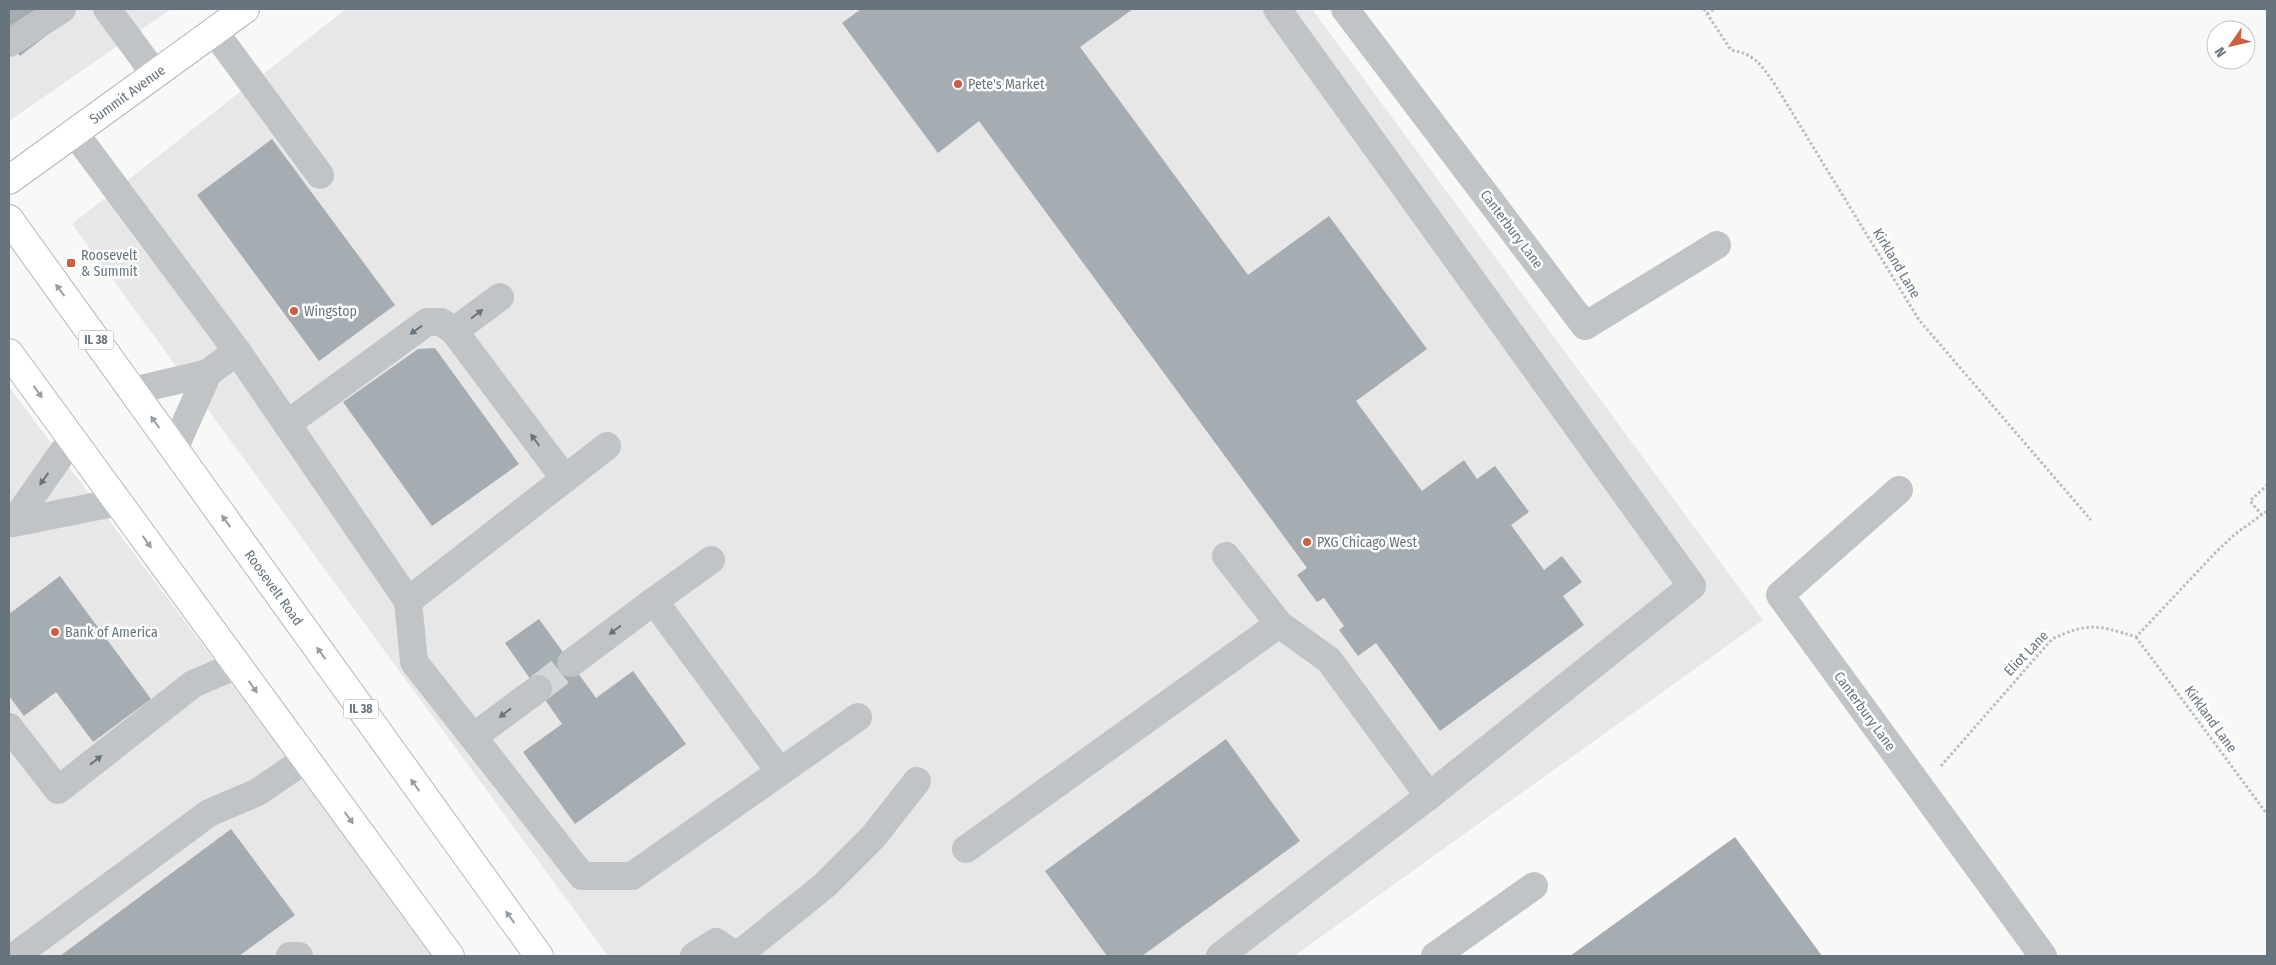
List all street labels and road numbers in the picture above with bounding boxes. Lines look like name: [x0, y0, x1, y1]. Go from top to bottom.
street label: Summit Avenue: [86, 62, 169, 128]
street label: Canterbury Lane: [1477, 187, 1547, 272]
street label: Kirkland Lane: [1869, 225, 1924, 301]
road number: IL 38: [78, 330, 114, 350]
street label: Roosevelt Road: [241, 547, 306, 629]
street label: Eliot Lane: [2001, 627, 2052, 679]
street label: Canterbury Lane: [1830, 668, 1899, 754]
street label: Kirkland Lane: [2181, 683, 2241, 756]
road number: IL 38: [344, 700, 378, 719]

